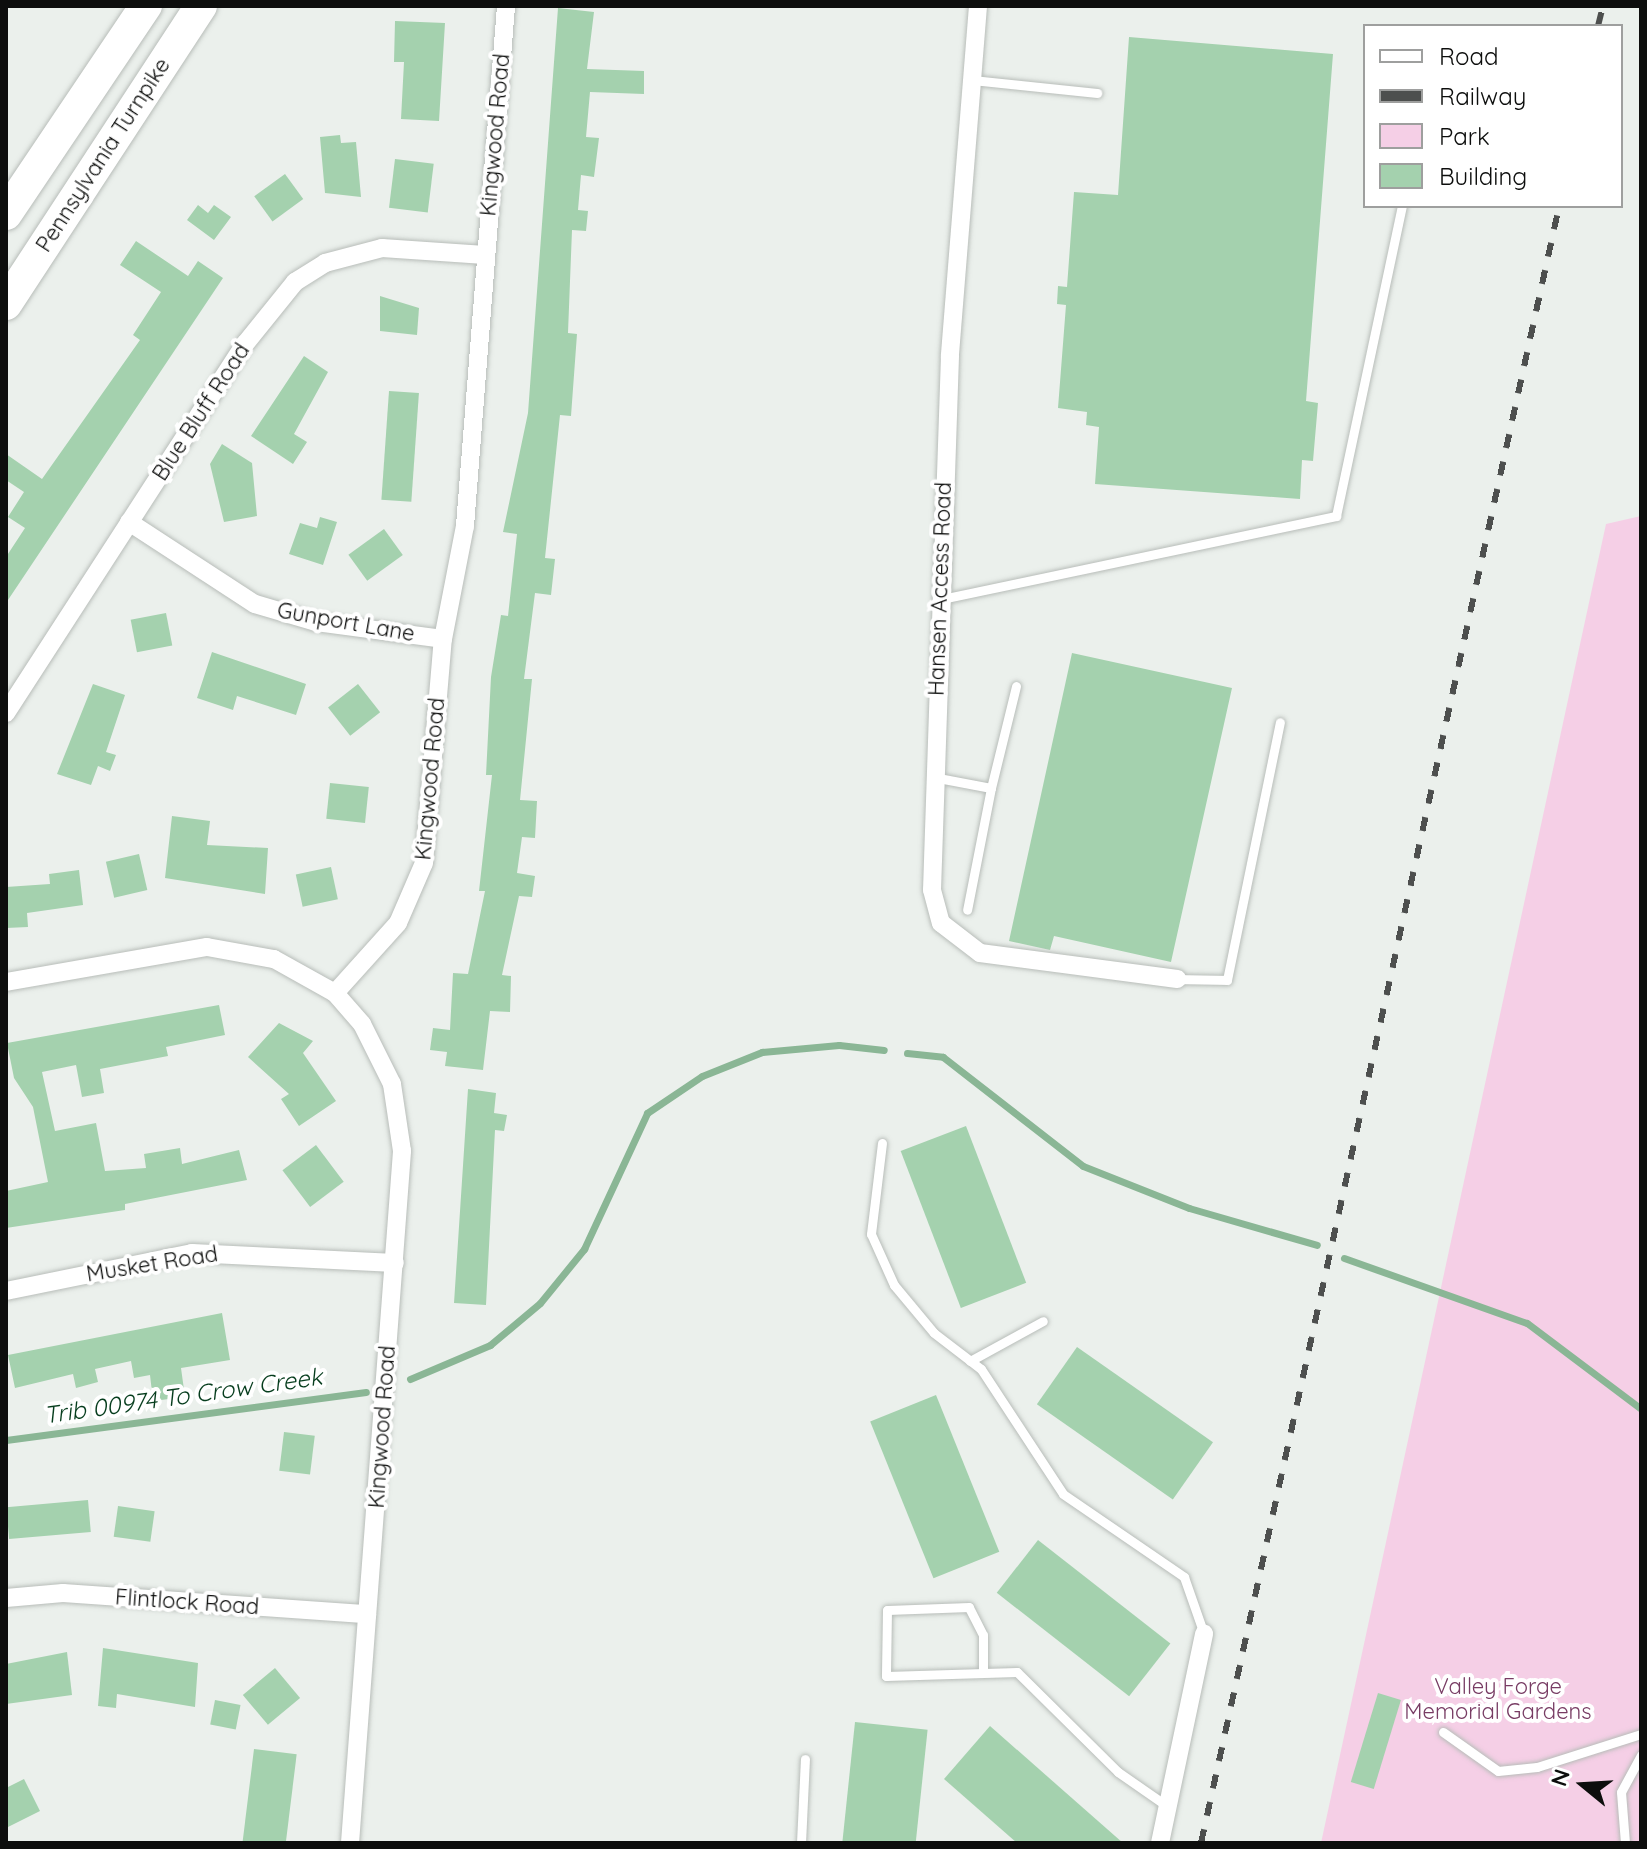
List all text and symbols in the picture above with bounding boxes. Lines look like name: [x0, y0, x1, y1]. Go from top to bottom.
legend: [1363, 24, 1623, 208]
text: Road: [1439, 41, 1499, 71]
street label: Pennsylvania Turnpike: [30, 53, 176, 257]
street label: Kingwood Road: [475, 53, 515, 217]
text: Railway: [1439, 81, 1526, 111]
text: Park: [1439, 121, 1490, 151]
text: Building: [1439, 161, 1527, 191]
street label: Blue Bluff Road: [147, 338, 255, 486]
street label: Hansen Access Road: [923, 482, 957, 696]
street label: Gunport Lane: [275, 597, 417, 647]
street label: Kingwood Road: [410, 697, 450, 861]
street label: Musket Road: [84, 1241, 220, 1287]
street label: Kingwood Road: [363, 1345, 401, 1509]
water label: Trib 00974 To Crow Creek: [42, 1362, 324, 1430]
street label: Flintlock Road: [114, 1584, 260, 1620]
park label: Valley Forge Memorial Gardens: [1404, 1673, 1592, 1724]
north arrow: [1543, 1745, 1623, 1825]
text: N: [1544, 1766, 1576, 1790]

